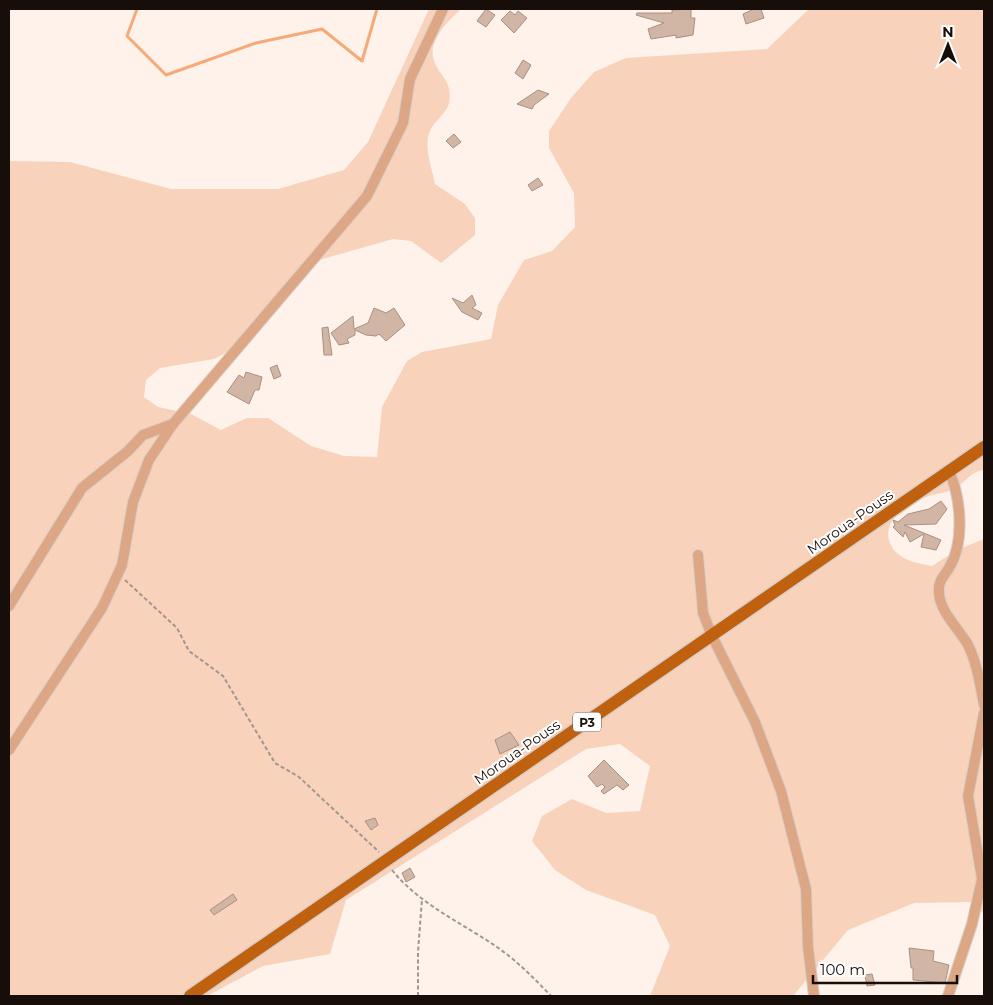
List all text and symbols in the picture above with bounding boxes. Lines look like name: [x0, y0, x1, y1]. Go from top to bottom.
north arrow: [923, 20, 973, 70]
text: N: [942, 23, 954, 41]
street label: Moroua-Pouss: [803, 486, 897, 558]
road number: P3: [573, 712, 601, 732]
street label: Moroua-Pouss: [470, 716, 564, 788]
scale bar: [813, 952, 957, 984]
text: 100 m: [820, 960, 865, 979]

